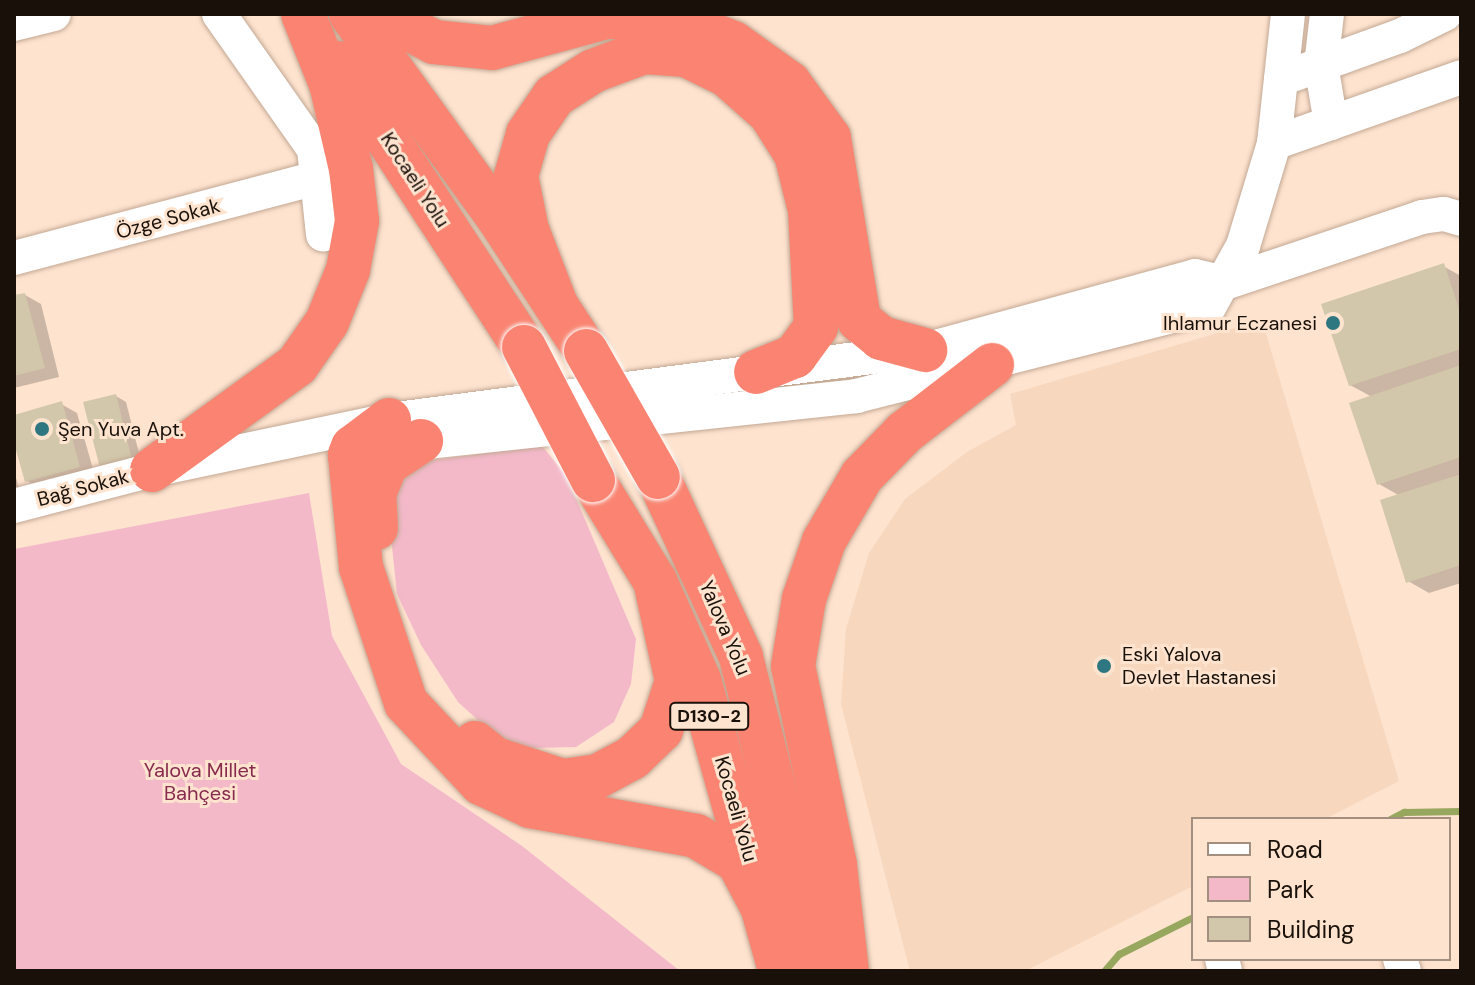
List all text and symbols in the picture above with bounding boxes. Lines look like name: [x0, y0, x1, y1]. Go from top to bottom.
street label: Kocaeli̇ Yolu: [375, 128, 455, 232]
street label: Özge Sokak: [113, 194, 223, 244]
place label: Ihlamur Eczanesi: [1163, 311, 1317, 335]
marker: Ihlamur Eczanesi: [1324, 314, 1342, 332]
place label: Şen Yuva Apt.: [58, 417, 184, 441]
marker: Şen Yuva Apt.: [33, 420, 51, 438]
street label: Bağ Sokak: [35, 464, 131, 512]
street label: Yalova Yolu: [694, 577, 756, 679]
place label: Eski Yalova Devlet Hastanesi: [1122, 642, 1276, 689]
marker: Eski Yalova Devlet Hastanesi: [1093, 655, 1115, 677]
road number: D130-2: [669, 702, 749, 730]
street label: Kocaeli̇ Yolu: [710, 754, 762, 864]
park label: Yalova Millet Bahçesi: [144, 759, 256, 806]
legend: [1191, 817, 1451, 961]
text: Road: [1267, 834, 1323, 865]
text: Park: [1267, 874, 1314, 905]
text: Building: [1267, 914, 1354, 945]

